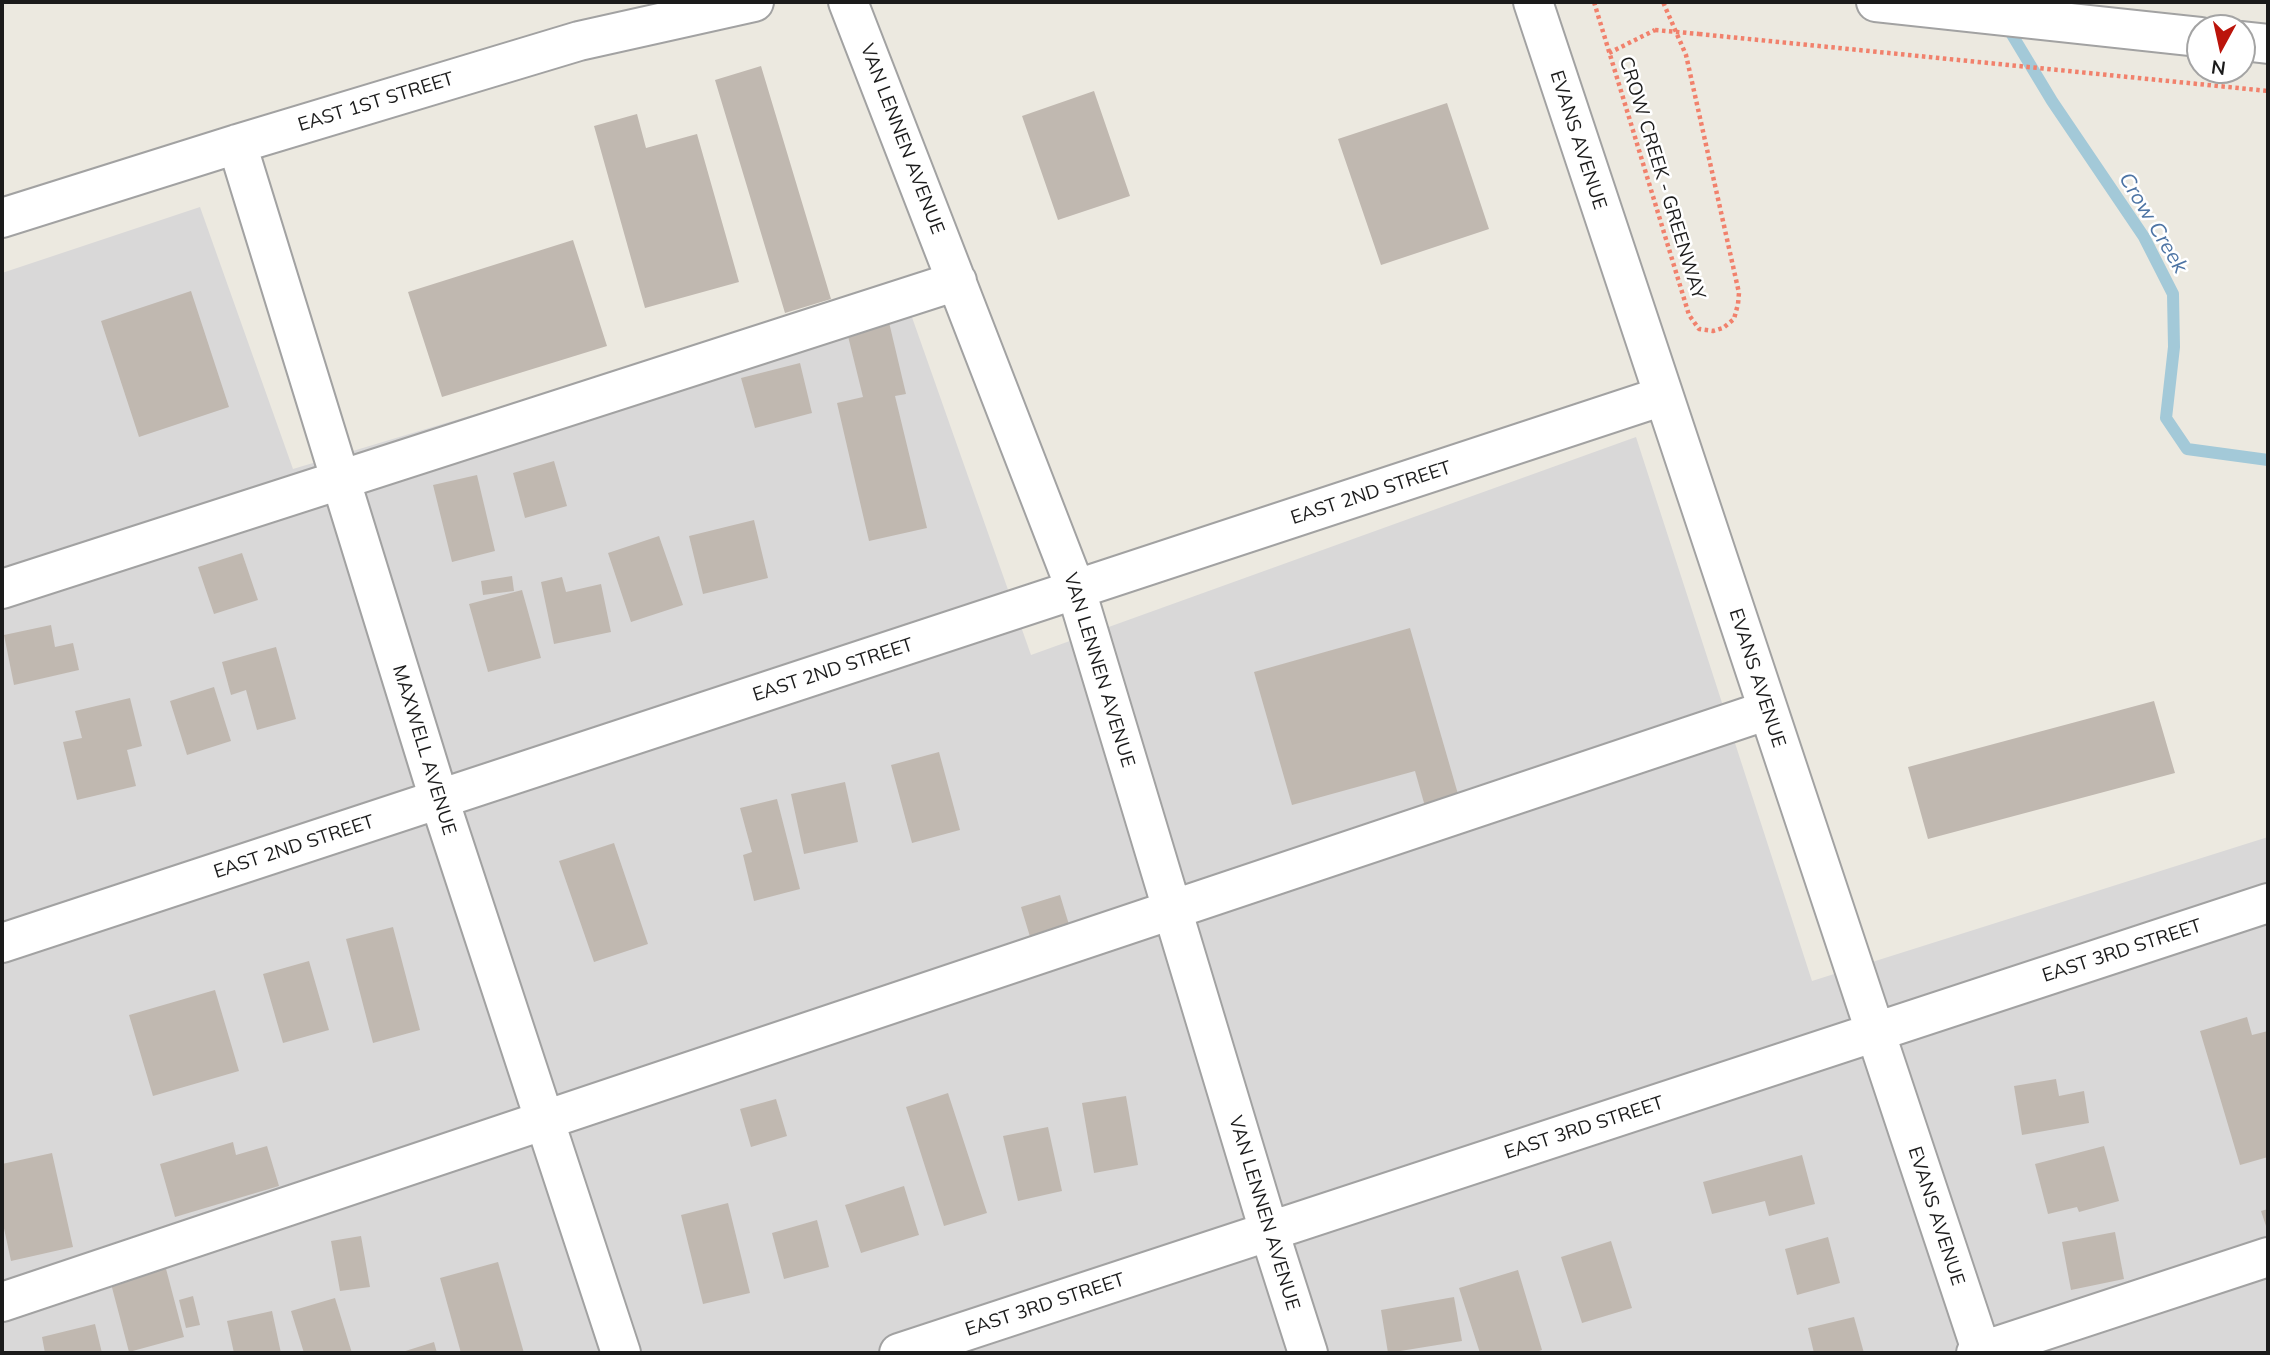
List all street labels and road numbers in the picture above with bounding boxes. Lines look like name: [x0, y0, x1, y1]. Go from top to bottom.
street label: VAN LENNEN AVENUE: [855, 41, 949, 237]
street label: CROW CREEK - GREENWAY: [1614, 54, 1710, 302]
street label: EAST 1ST STREET: [295, 67, 457, 137]
street label: EVANS AVENUE: [1545, 68, 1611, 212]
street label: EAST 2ND STREET: [1288, 456, 1454, 530]
street label: VAN LENNEN AVENUE: [1059, 570, 1139, 770]
street label: EVANS AVENUE: [1724, 606, 1790, 750]
street label: EAST 2ND STREET: [750, 633, 916, 707]
street label: MAXWELL AVENUE: [387, 662, 461, 838]
street label: EAST 2ND STREET: [211, 810, 377, 884]
street label: EAST 3RD STREET: [2039, 914, 2205, 988]
street label: EAST 3RD STREET: [1501, 1091, 1667, 1165]
street label: VAN LENNEN AVENUE: [1224, 1113, 1304, 1313]
street label: EVANS AVENUE: [1903, 1144, 1969, 1288]
street label: EAST 3RD STREET: [962, 1268, 1128, 1342]

